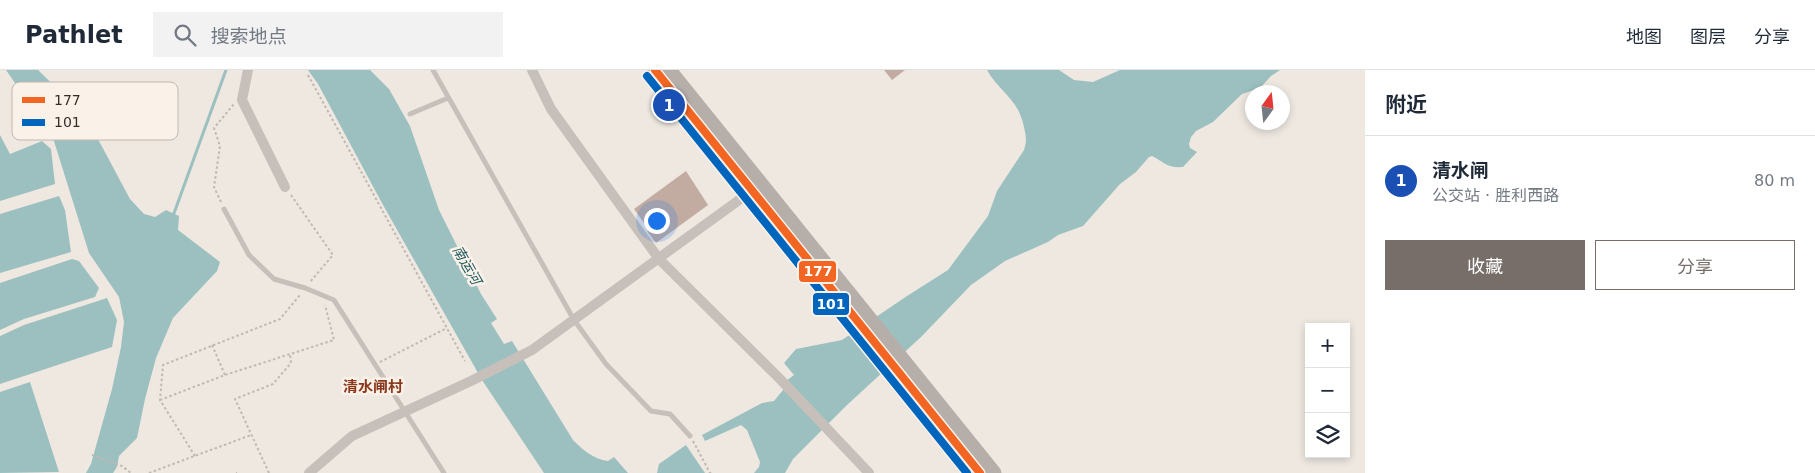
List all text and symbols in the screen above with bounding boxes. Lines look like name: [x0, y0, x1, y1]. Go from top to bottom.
search box: [153, 12, 503, 57]
text: Pathlet: [25, 21, 123, 49]
icon: search: [171, 21, 199, 49]
text: 搜索地点: [211, 25, 287, 47]
text: 地图: [1626, 26, 1662, 47]
text: 图层: [1690, 26, 1726, 47]
text: 分享: [1754, 26, 1790, 47]
legend: [12, 82, 178, 140]
north arrow: [1245, 85, 1290, 130]
pin: 1: [653, 86, 685, 124]
text: 177: [54, 92, 81, 108]
text: 附近: [1385, 93, 1427, 117]
text: 101: [54, 114, 81, 130]
text: 清水闸: [1432, 159, 1489, 181]
text: 1: [1395, 171, 1407, 190]
text: 80 m: [1754, 171, 1795, 190]
text: 公交站 · 胜利西路: [1432, 186, 1559, 205]
your location: [644, 208, 670, 234]
button: 收藏: [1385, 240, 1585, 290]
button: 分享: [1595, 240, 1795, 290]
water label: 南运河: [450, 243, 486, 290]
line badge: 177: [798, 260, 837, 283]
text: 177: [803, 263, 833, 279]
line badge: 101: [812, 292, 850, 316]
text: 101: [816, 296, 846, 312]
map controls: [1305, 323, 1350, 458]
button: +: [1305, 323, 1350, 368]
button: −: [1305, 368, 1350, 413]
district label: 清水闸村: [343, 378, 403, 396]
button: layers: [1305, 413, 1350, 458]

